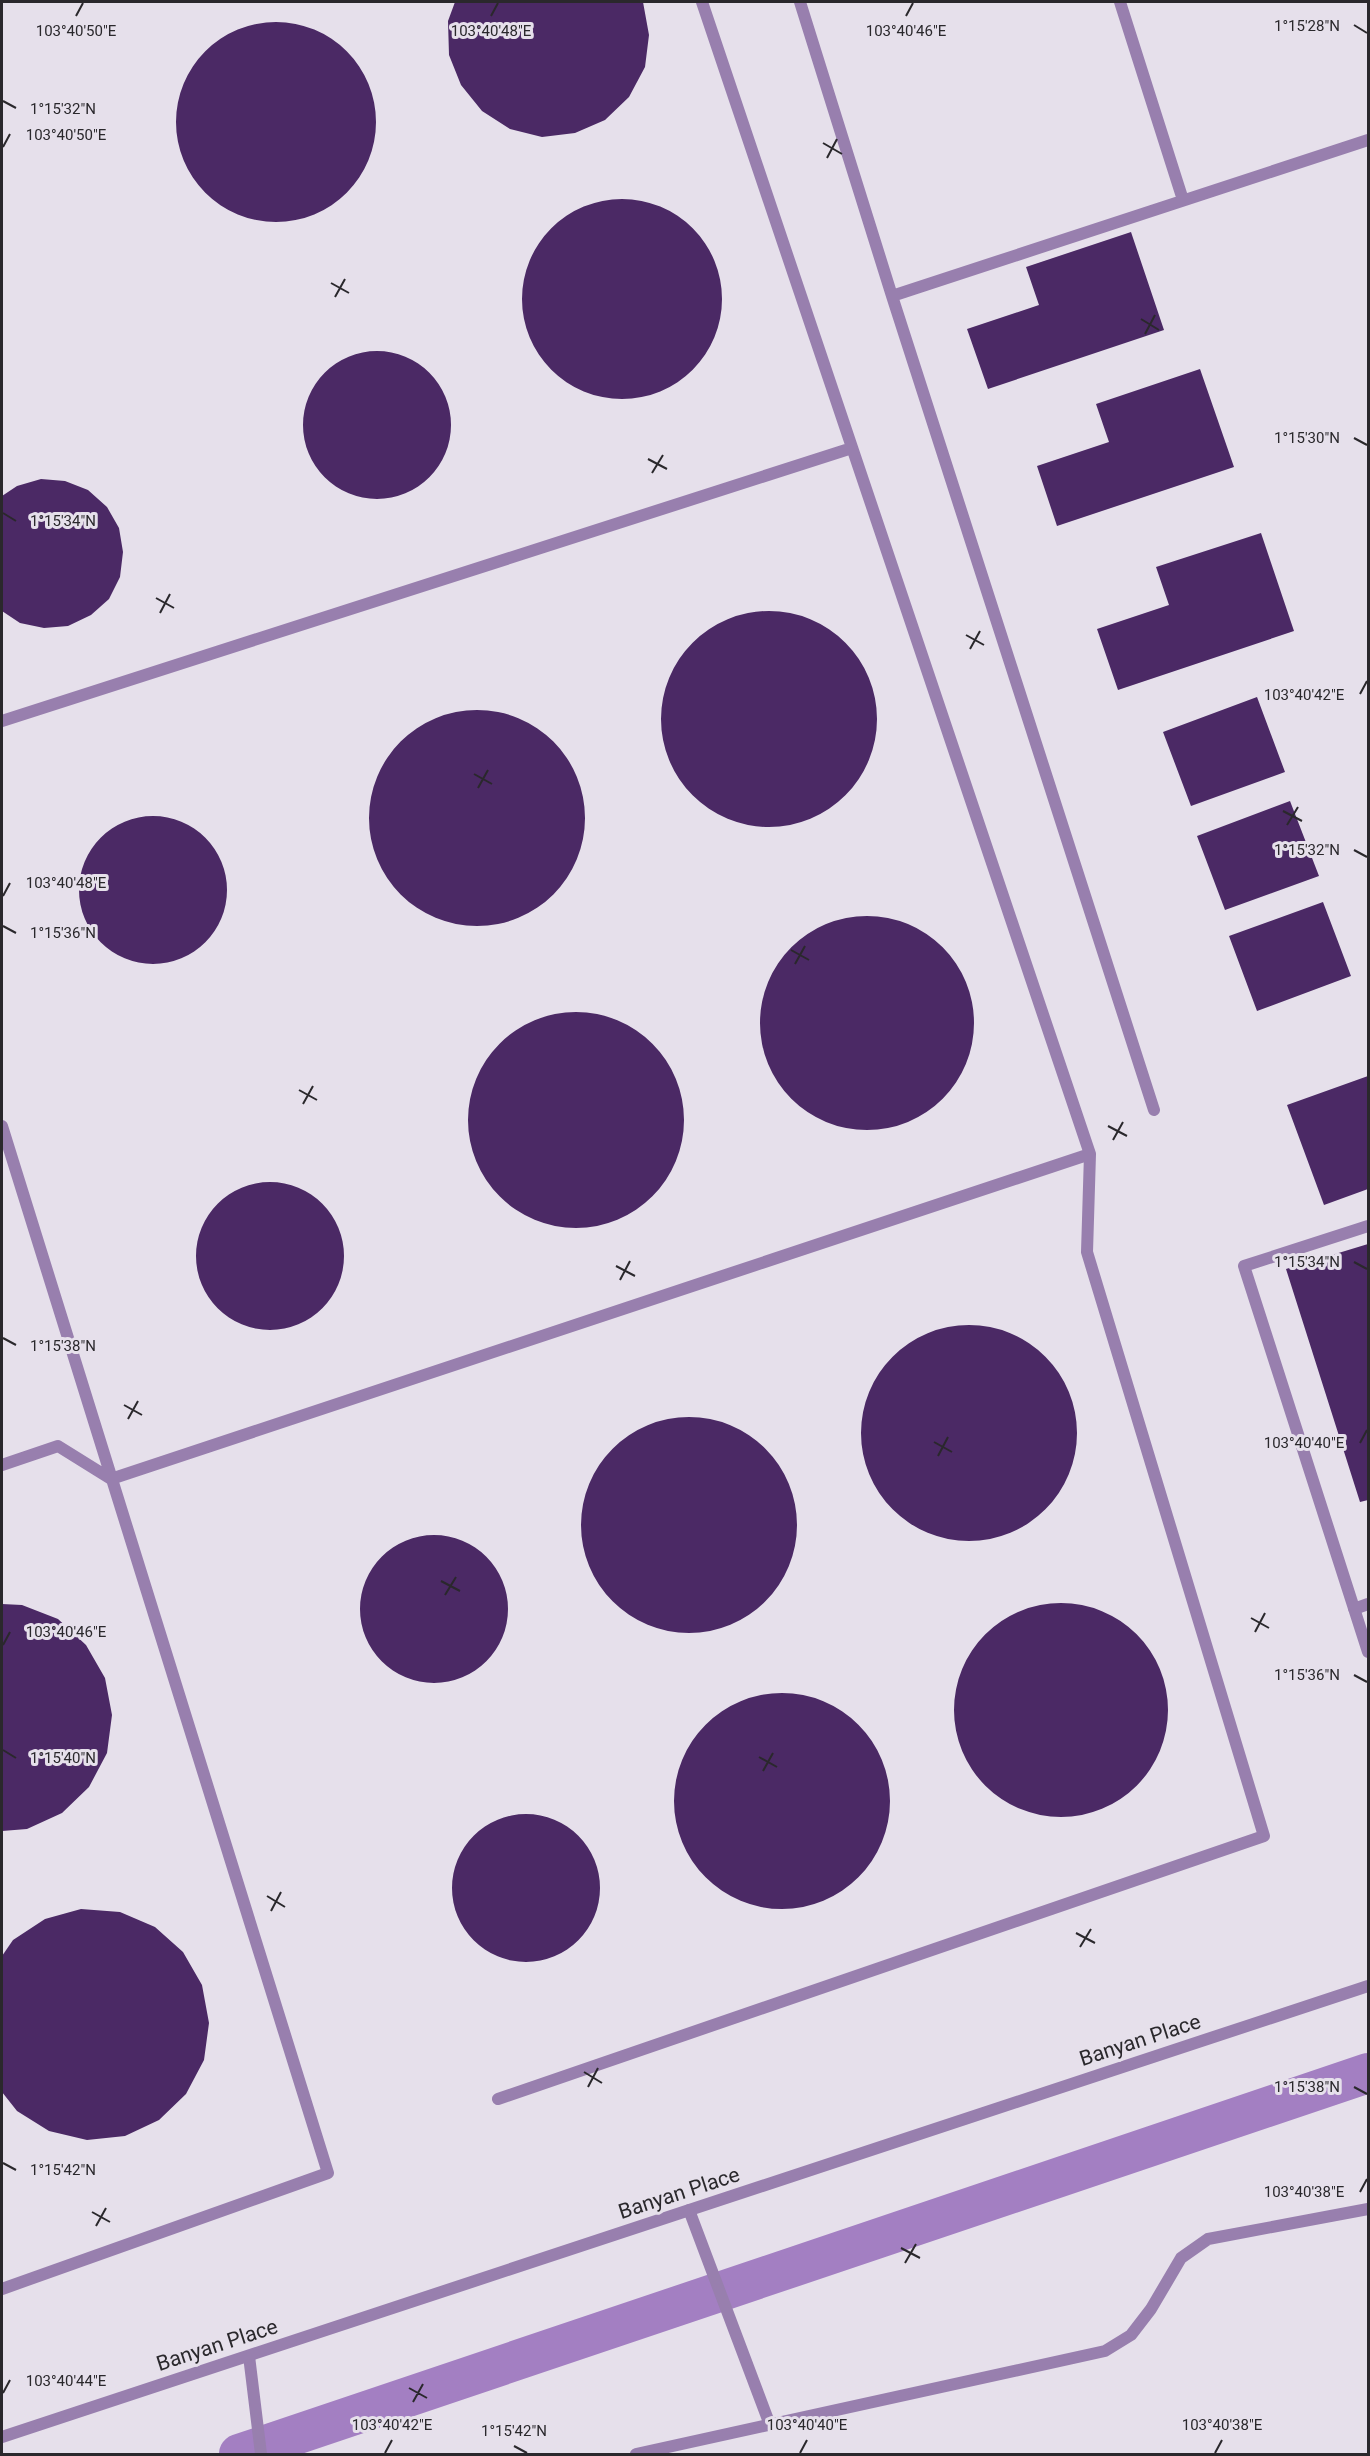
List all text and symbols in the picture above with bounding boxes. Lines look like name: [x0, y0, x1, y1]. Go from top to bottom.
text: 1°15'28"N: [1274, 17, 1340, 35]
text: 103°40'50"E: [36, 22, 117, 40]
text: 103°40'48"E: [451, 22, 532, 40]
text: 103°40'46"E: [866, 22, 947, 40]
text: 1°15'32"N: [30, 100, 96, 118]
text: 103°40'50"E: [26, 126, 107, 144]
text: 1°15'30"N: [1274, 429, 1340, 447]
text: 1°15'34"N: [30, 512, 96, 530]
text: 103°40'42"E: [1264, 686, 1345, 704]
text: 1°15'32"N: [1274, 841, 1340, 859]
text: 103°40'48"E: [26, 874, 107, 892]
text: 1°15'36"N: [30, 924, 96, 942]
text: 1°15'34"N: [1274, 1253, 1340, 1271]
text: 1°15'38"N: [30, 1337, 96, 1355]
text: 103°40'40"E: [1264, 1434, 1345, 1452]
text: 103°40'46"E: [26, 1623, 107, 1641]
text: 1°15'36"N: [1274, 1666, 1340, 1684]
text: 1°15'40"N: [30, 1749, 96, 1767]
street label: Banyan Place: [1076, 2009, 1204, 2071]
text: 1°15'38"N: [1274, 2078, 1340, 2096]
text: 1°15'42"N: [30, 2161, 96, 2179]
street label: Banyan Place: [615, 2162, 743, 2224]
text: 103°40'38"E: [1264, 2183, 1345, 2201]
street label: Banyan Place: [153, 2314, 281, 2376]
text: 103°40'44"E: [26, 2372, 107, 2390]
text: 103°40'42"E: [352, 2416, 433, 2434]
text: 103°40'40"E: [767, 2416, 848, 2434]
text: 103°40'38"E: [1182, 2416, 1263, 2434]
text: 1°15'42"N: [481, 2422, 547, 2440]

